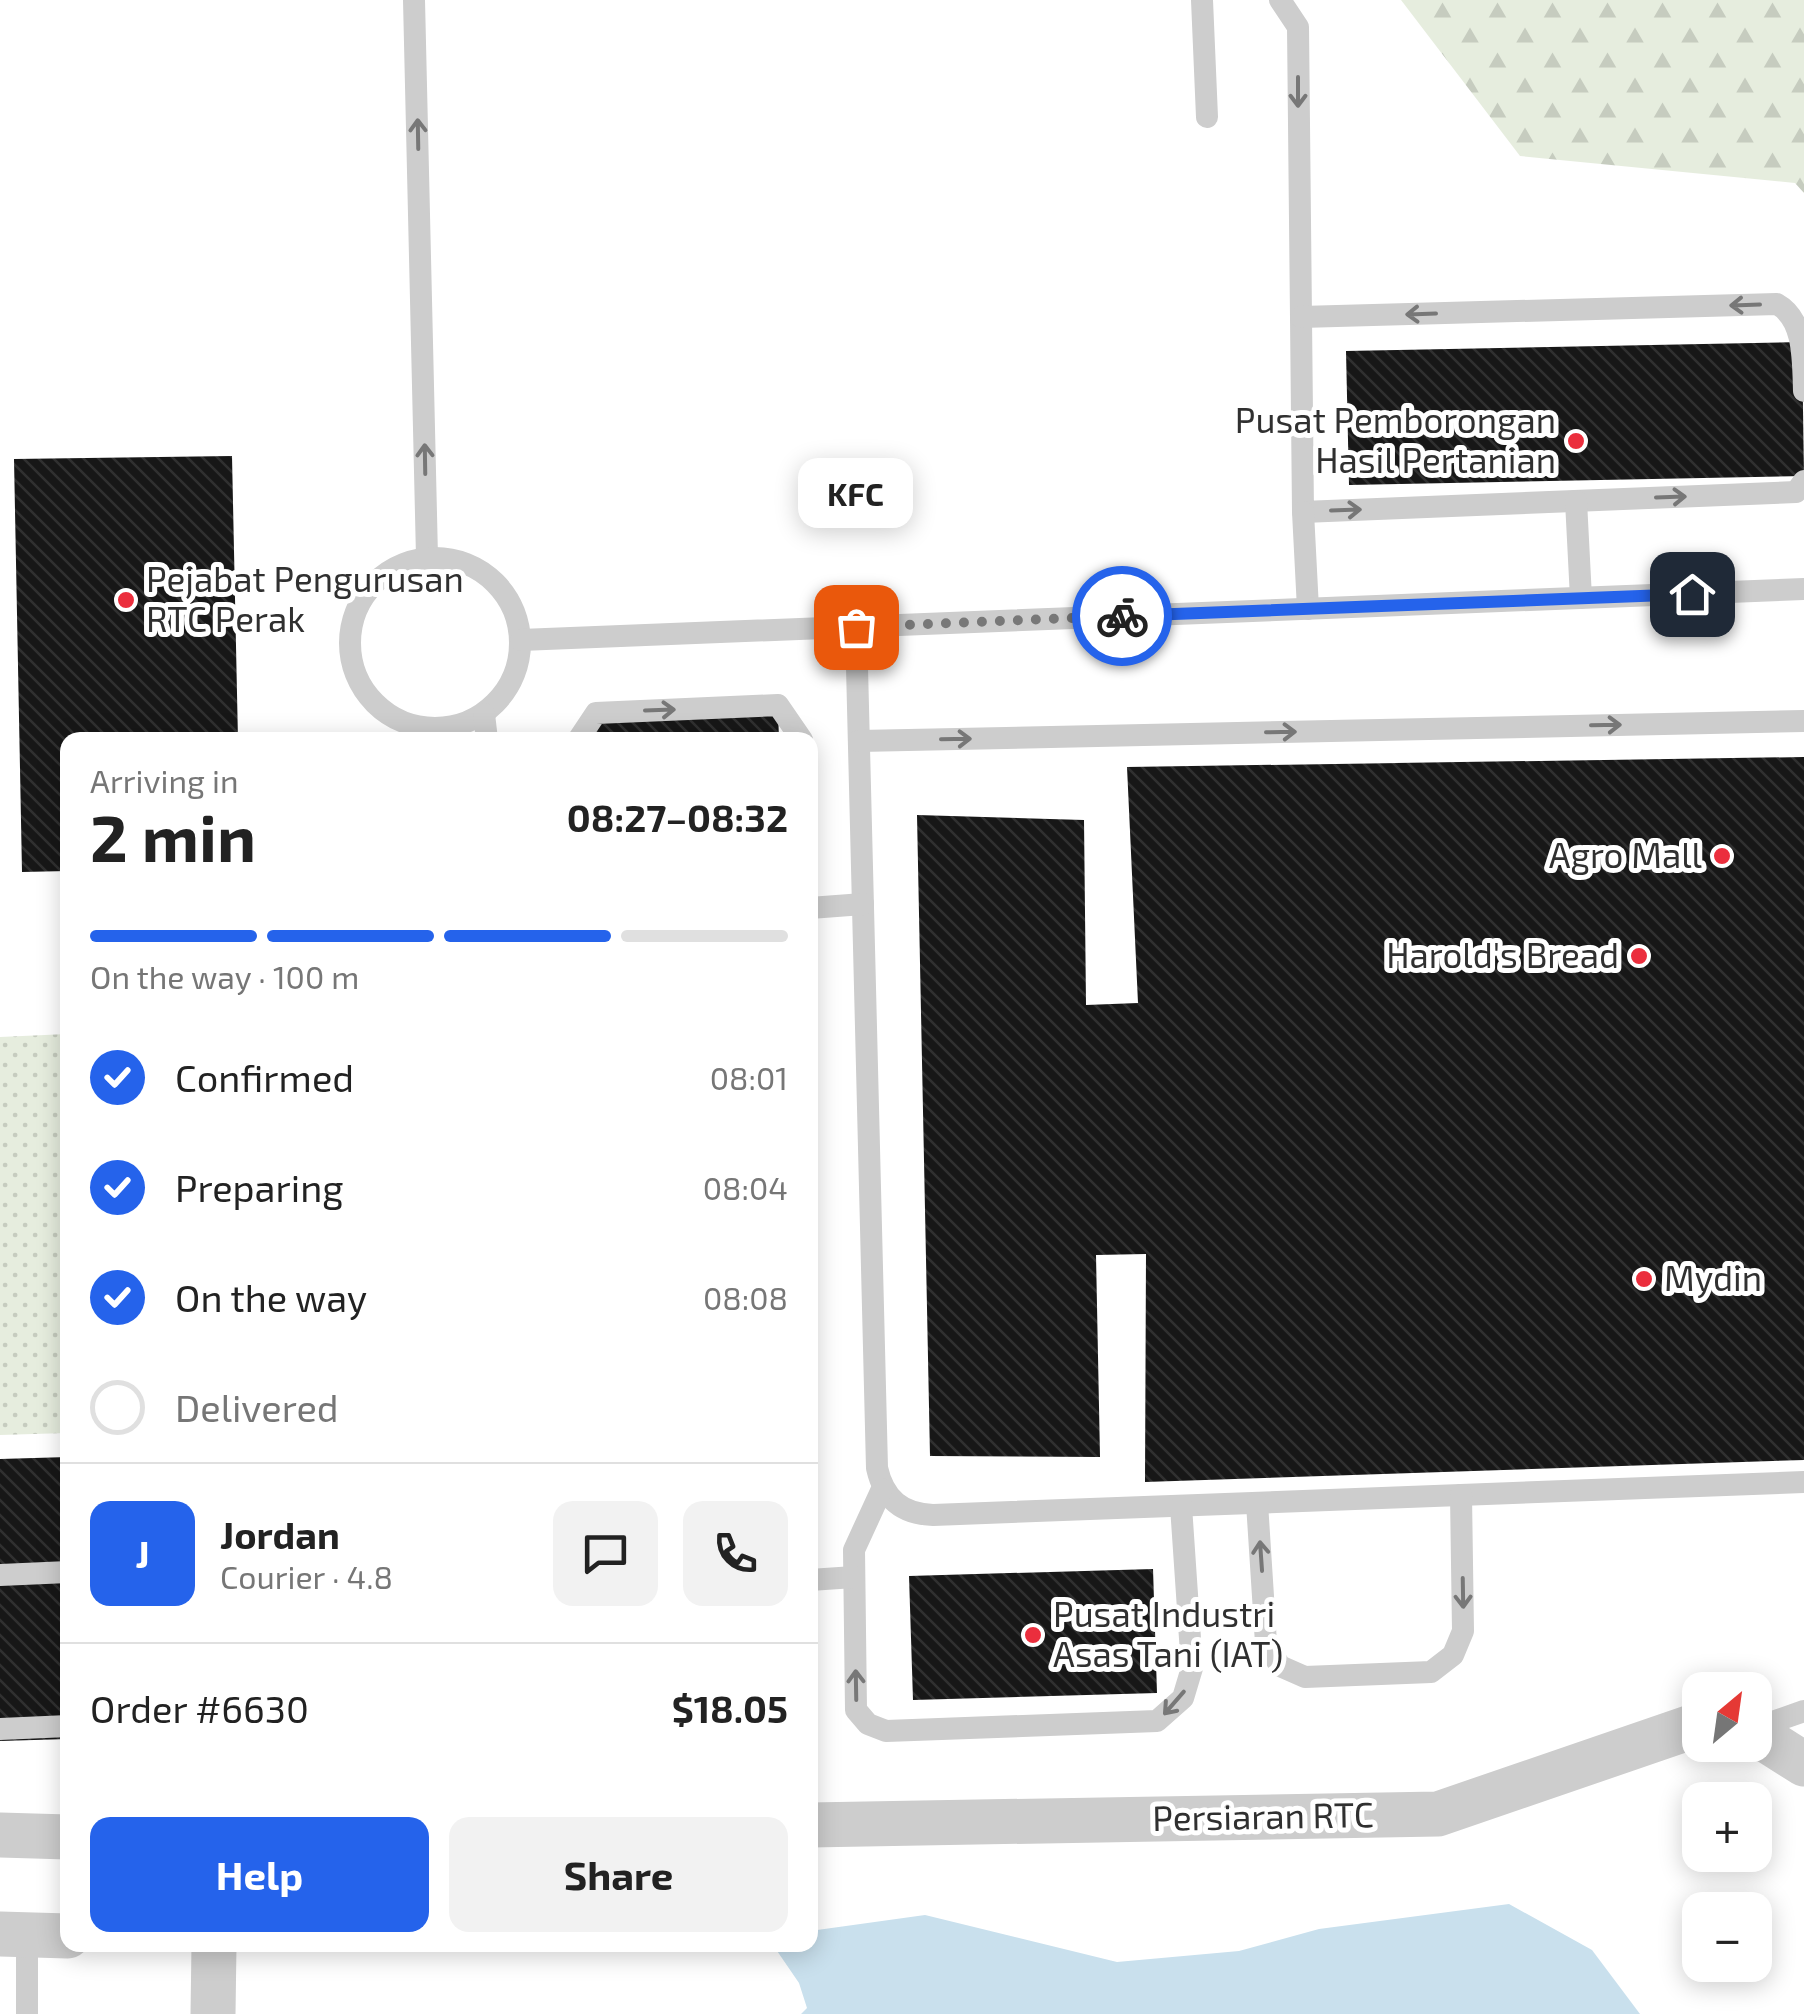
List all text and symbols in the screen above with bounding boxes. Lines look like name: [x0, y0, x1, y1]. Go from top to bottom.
one-way arrow: [1288, 76, 1308, 108]
one-way arrow: [408, 119, 427, 151]
one-way arrow: [1730, 295, 1762, 314]
one-way arrow: [1405, 304, 1437, 323]
place label: Pusat Pemborongan Hasil Pertanian: [1235, 398, 1556, 480]
marker: Pusat Pemborongan Hasil Pertanian: [1565, 430, 1587, 452]
one-way arrow: [416, 444, 434, 476]
callout: KFC: [798, 457, 914, 527]
text: KFC: [827, 474, 884, 512]
one-way arrow: [1654, 487, 1686, 506]
one-way arrow: [1329, 500, 1361, 519]
pin: [1650, 552, 1735, 637]
place label: Pejabat Pengurusan RTC Perak: [146, 557, 464, 639]
courier: [1072, 566, 1172, 666]
icon: home: [1665, 567, 1720, 622]
pin: [814, 585, 899, 670]
marker: Pejabat Pengurusan RTC Perak: [115, 589, 137, 611]
icon: bike: [1095, 589, 1150, 644]
icon: bag: [829, 600, 884, 655]
one-way arrow: [643, 700, 675, 719]
one-way arrow: [1590, 716, 1622, 734]
one-way arrow: [1265, 722, 1297, 741]
one-way arrow: [940, 729, 972, 748]
text: Arriving in: [90, 761, 239, 799]
text: 08:27–08:32: [567, 794, 788, 840]
text: 2 min: [90, 797, 256, 875]
place label: Agro Mall: [1549, 833, 1703, 875]
marker: Agro Mall: [1711, 845, 1733, 867]
place label: Harold's Bread: [1386, 933, 1619, 975]
marker: Harold's Bread: [1628, 945, 1650, 967]
text: On the way · 100 m: [90, 957, 359, 995]
icon: check: [90, 1050, 145, 1105]
text: Confirmed: [175, 1054, 354, 1100]
text: 08:01: [710, 1058, 788, 1096]
icon: check: [90, 1160, 145, 1215]
text: Preparing: [175, 1164, 343, 1210]
text: 08:04: [703, 1168, 788, 1206]
place label: Mydin: [1664, 1256, 1762, 1298]
marker: Mydin: [1633, 1268, 1655, 1290]
icon: check: [90, 1270, 145, 1325]
text: On the way: [175, 1274, 367, 1320]
text: 08:08: [703, 1278, 788, 1316]
text: Delivered: [175, 1384, 339, 1430]
button: chat: [553, 1501, 658, 1606]
button: phone: [683, 1501, 788, 1606]
text: Jordan: [220, 1511, 340, 1557]
text: J: [135, 1530, 150, 1576]
one-way arrow: [1251, 1540, 1270, 1573]
text: Courier · 4.8: [220, 1557, 393, 1595]
one-way arrow: [1453, 1576, 1472, 1608]
place label: Pusat Industri Asas Tani (IAT): [1053, 1592, 1283, 1674]
marker: Pusat Industri Asas Tani (IAT): [1022, 1624, 1044, 1646]
one-way arrow: [846, 1669, 865, 1701]
north arrow: [1682, 1672, 1772, 1762]
map controls: [1682, 1672, 1772, 1982]
text: Order #6630: [90, 1685, 309, 1731]
text: $18.05: [672, 1685, 788, 1731]
one-way arrow: [1163, 1689, 1186, 1715]
button: +: [1682, 1782, 1772, 1872]
street label: Persiaran RTC: [1152, 1792, 1374, 1838]
button: Help: [90, 1817, 429, 1932]
button: Share: [449, 1817, 788, 1932]
button: −: [1682, 1892, 1772, 1982]

